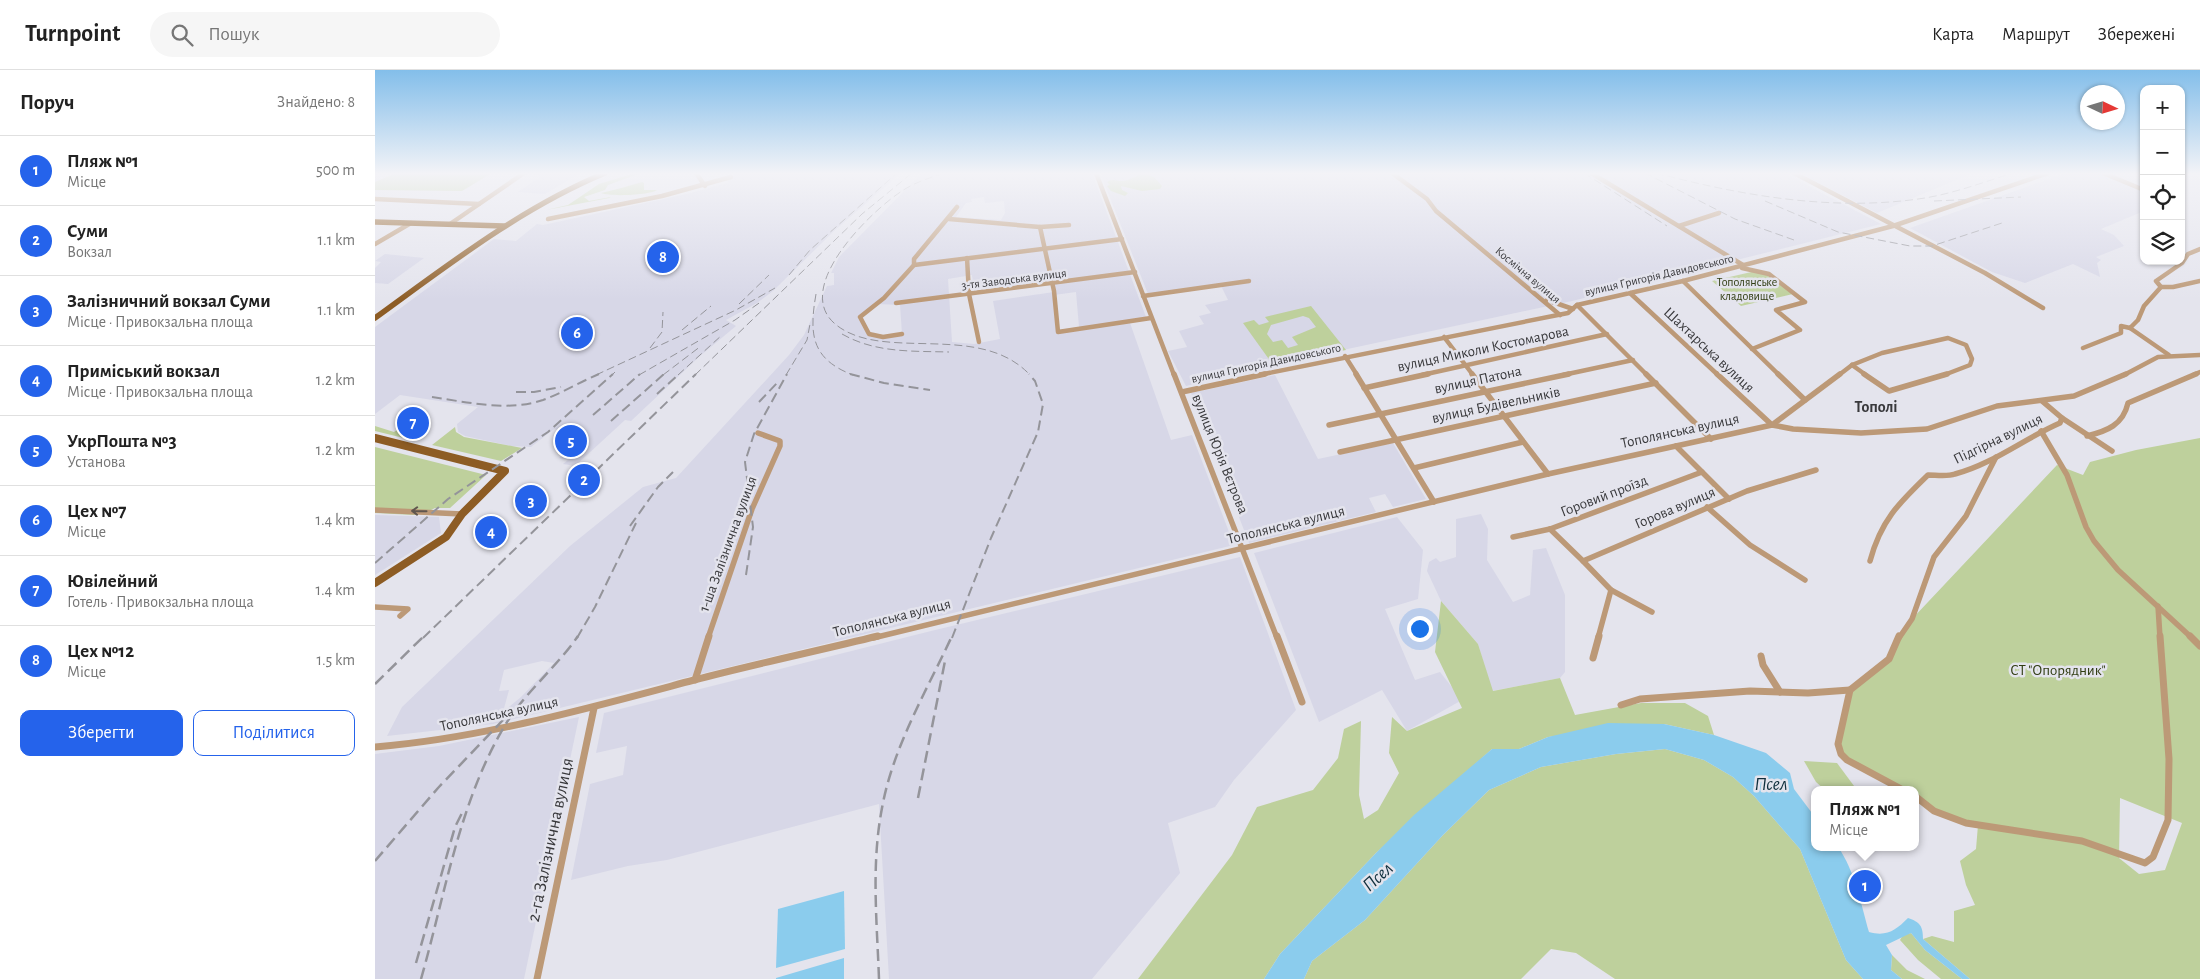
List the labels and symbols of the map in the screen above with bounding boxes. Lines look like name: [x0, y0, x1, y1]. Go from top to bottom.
north arrow: [2080, 85, 2125, 130]
pin: 8: [647, 238, 679, 276]
street label: Космічна вулиця: [1493, 244, 1563, 306]
street label: вулиця Григорія Давидовського: [1583, 252, 1735, 299]
street label: 3-тя Заводська вулиця: [961, 267, 1067, 292]
park label: Тополянське кладовище: [1717, 276, 1777, 302]
street label: Шахтарська вулиця: [1661, 304, 1757, 396]
pin: 6: [561, 314, 593, 352]
street label: вулиця Миколи Костомарова: [1396, 323, 1570, 375]
street label: вулиця Григорія Давидовського: [1190, 341, 1342, 386]
street label: вулиця Патона: [1433, 363, 1523, 397]
street label: вулиця Будівельників: [1431, 384, 1561, 426]
street label: вулиця Юрія Вєтрова: [1189, 392, 1251, 516]
district label: Тополі: [1854, 399, 1898, 415]
pin: 7: [397, 404, 429, 442]
street label: Тополянська вулиця: [1619, 411, 1741, 451]
street label: Підгірна вулиця: [1951, 411, 2045, 467]
pin: 5: [555, 422, 587, 460]
pin: 2: [568, 461, 600, 499]
street label: Горовий проїзд: [1558, 473, 1650, 519]
street label: 1-ша Залізнична вулиця: [696, 474, 760, 614]
pin: 3: [515, 482, 547, 520]
street label: Горова вулиця: [1633, 484, 1717, 532]
street label: Тополянська вулиця: [1226, 503, 1346, 547]
one-way arrow: [411, 506, 428, 516]
pin: 4: [475, 513, 507, 551]
street label: Тополянська вулиця: [832, 596, 952, 640]
your location: [1407, 616, 1433, 642]
park label: СТ "Опорядник": [2010, 663, 2106, 678]
street label: Тополянська вулиця: [438, 694, 560, 734]
street label: 2-га Залізнична вулиця: [525, 756, 577, 924]
water label: Псел: [1754, 775, 1788, 794]
water label: Псел: [1359, 859, 1397, 895]
pin: 1: [1849, 867, 1881, 905]

